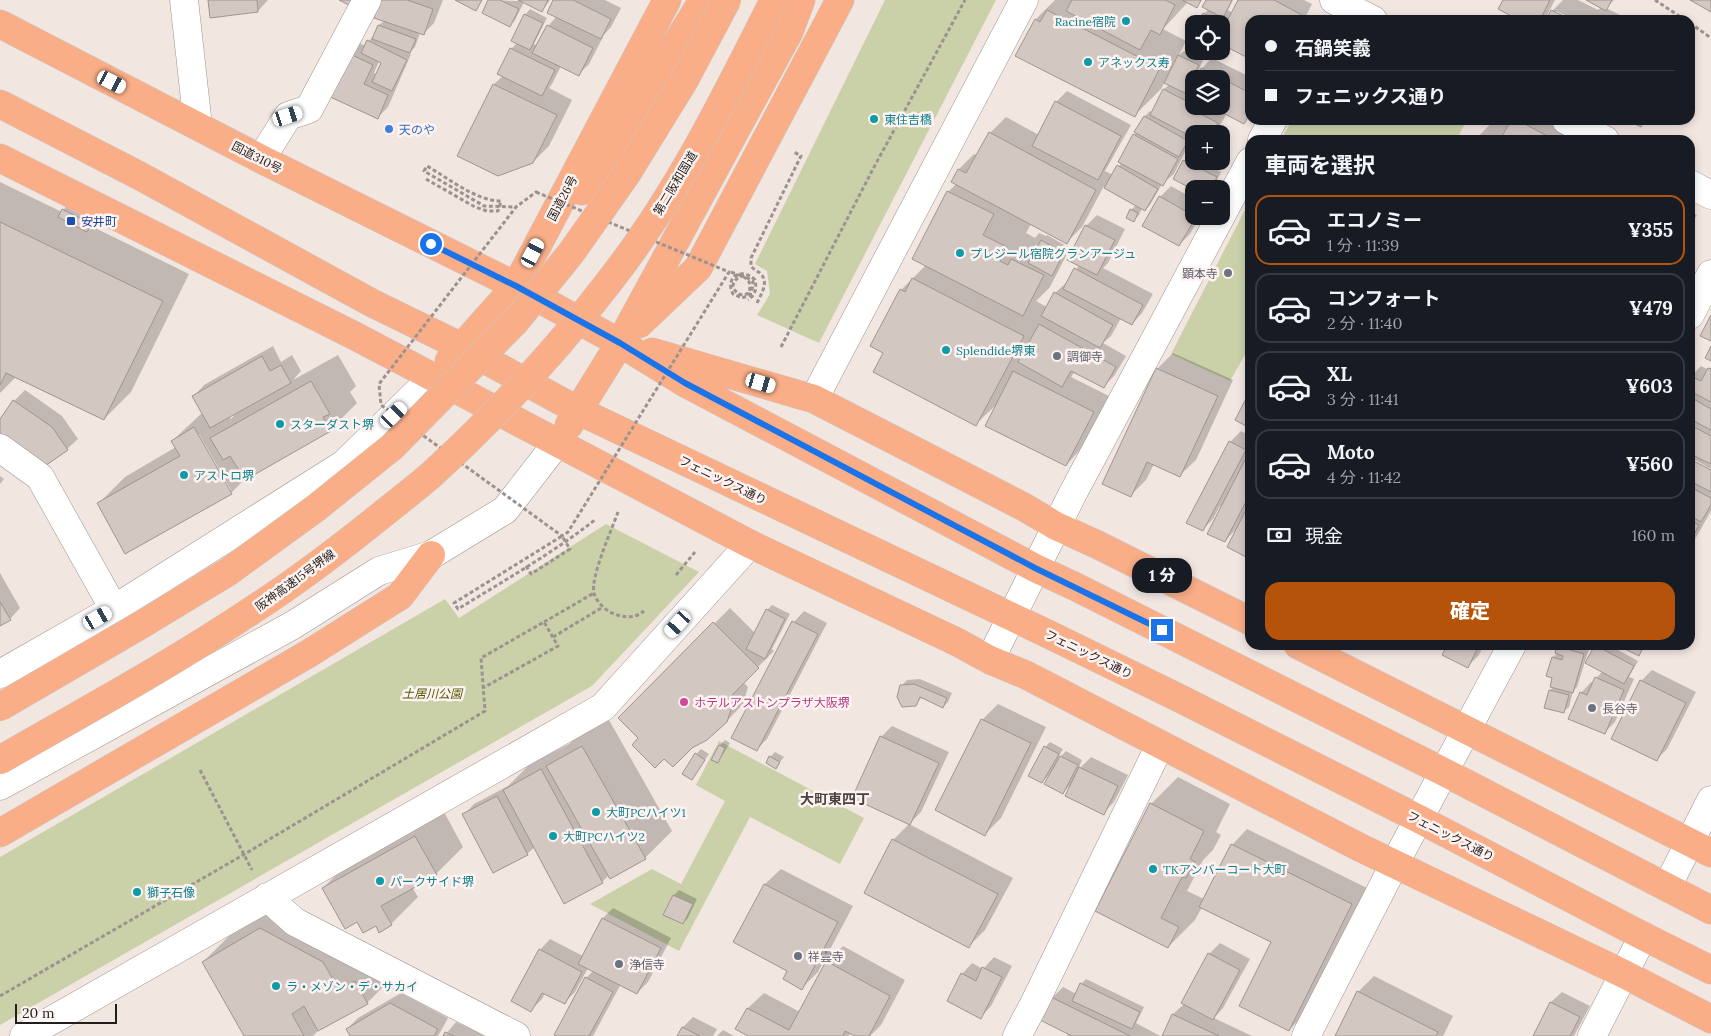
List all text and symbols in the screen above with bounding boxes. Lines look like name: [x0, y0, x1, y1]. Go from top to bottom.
place label: Racine宿院: [1055, 14, 1116, 29]
marker: Racine宿院: [1120, 15, 1132, 27]
map controls: [1185, 15, 1230, 225]
button: locate: [1185, 15, 1230, 60]
text: 石鍋笑義: [1295, 36, 1371, 60]
place label: アネックス寿: [1098, 55, 1170, 70]
marker: アネックス寿: [1082, 56, 1094, 68]
car: [95, 69, 128, 95]
button: layers: [1185, 70, 1230, 115]
text: フェニックス通り: [1295, 84, 1446, 108]
car: [271, 104, 304, 128]
place label: 東住吉橋: [884, 112, 932, 127]
marker: 東住吉橋: [868, 113, 880, 125]
place label: 天のや: [399, 122, 435, 137]
marker: 天のや: [383, 123, 395, 135]
button: +: [1185, 125, 1230, 170]
street label: 国道310号: [229, 138, 285, 176]
street label: 第二阪和国道: [650, 148, 700, 218]
text: 車両を選択: [1265, 151, 1375, 179]
street label: 国道26号: [544, 173, 580, 223]
button: −: [1185, 180, 1230, 225]
icon: car: [1267, 208, 1312, 253]
text: エコノミー: [1327, 208, 1422, 232]
place label: 安井町: [81, 214, 117, 229]
marker: 安井町: [65, 215, 77, 227]
text: ¥355: [1628, 218, 1673, 242]
route start: [420, 233, 442, 255]
text: 1 分 · 11:39: [1327, 235, 1399, 255]
car: [519, 236, 546, 270]
place label: プレジール宿院グランアージュ: [970, 246, 1136, 261]
marker: プレジール宿院グランアージュ: [954, 247, 966, 259]
place label: 顕本寺: [1182, 266, 1218, 281]
marker: 顕本寺: [1222, 267, 1234, 279]
icon: car: [1267, 286, 1312, 331]
text: コンフォート: [1327, 286, 1440, 310]
text: ¥479: [1629, 296, 1673, 320]
text: 2 分 · 11:40: [1327, 313, 1402, 333]
place label: Splendide堺東: [956, 343, 1035, 358]
marker: Splendide堺東: [940, 344, 952, 356]
place label: 調御寺: [1067, 349, 1103, 364]
marker: 調御寺: [1051, 350, 1063, 362]
text: XL: [1327, 362, 1352, 386]
icon: car: [1267, 364, 1312, 409]
car: [744, 372, 777, 394]
text: ¥603: [1626, 374, 1673, 398]
text: 3 分 · 11:41: [1327, 389, 1399, 409]
car: [377, 399, 410, 431]
place label: スターダスト堺: [290, 417, 374, 432]
marker: スターダスト堺: [274, 418, 286, 430]
text: Moto: [1327, 440, 1374, 464]
icon: car: [1267, 442, 1312, 487]
street label: フェニックス通り: [677, 452, 769, 508]
text: ¥560: [1626, 452, 1673, 476]
text: 4 分 · 11:42: [1327, 467, 1401, 487]
place label: アストロ堺: [194, 468, 254, 483]
marker: アストロ堺: [178, 469, 190, 481]
icon: cash: [1265, 521, 1293, 549]
text: 現金: [1305, 524, 1343, 548]
text: 160 m: [1631, 525, 1675, 545]
street label: 阪神高速15号堺線: [252, 546, 338, 614]
callout: 1 分: [1132, 558, 1192, 592]
text: 1 分: [1149, 565, 1175, 585]
button: 確定: [1265, 582, 1675, 640]
car: [81, 604, 114, 632]
car: [662, 608, 693, 640]
route end: [1151, 619, 1173, 641]
street label: フェニックス通り: [1043, 626, 1135, 682]
park label: 土居川公園: [402, 686, 464, 701]
place label: ホテルアストンプラザ大阪堺: [694, 695, 850, 710]
marker: ホテルアストンプラザ大阪堺: [678, 696, 690, 708]
place label: 長谷寺: [1602, 701, 1638, 716]
marker: 長谷寺: [1586, 702, 1598, 714]
district label: 大町東四丁: [800, 790, 870, 808]
place label: 大町PCハイツ1: [606, 805, 686, 820]
marker: 大町PCハイツ1: [590, 806, 602, 818]
street label: フェニックス通り: [1405, 808, 1497, 864]
place label: 大町PCハイツ2: [563, 829, 645, 844]
marker: 大町PCハイツ2: [547, 830, 559, 842]
place label: TKアンバーコート大町: [1163, 862, 1286, 877]
marker: TKアンバーコート大町: [1147, 863, 1159, 875]
place label: パークサイド堺: [390, 874, 474, 889]
marker: パークサイド堺: [374, 875, 386, 887]
place label: 獅子石像: [147, 885, 195, 900]
marker: 獅子石像: [131, 886, 143, 898]
place label: 祥雲寺: [808, 949, 844, 964]
marker: 祥雲寺: [792, 950, 804, 962]
place label: 浄信寺: [629, 957, 665, 972]
marker: 浄信寺: [613, 958, 625, 970]
place label: ラ・メゾン・デ・サカイ: [286, 979, 418, 994]
marker: ラ・メゾン・デ・サカイ: [270, 980, 282, 992]
scale bar: [15, 1001, 118, 1024]
text: 20 m: [22, 1004, 54, 1022]

